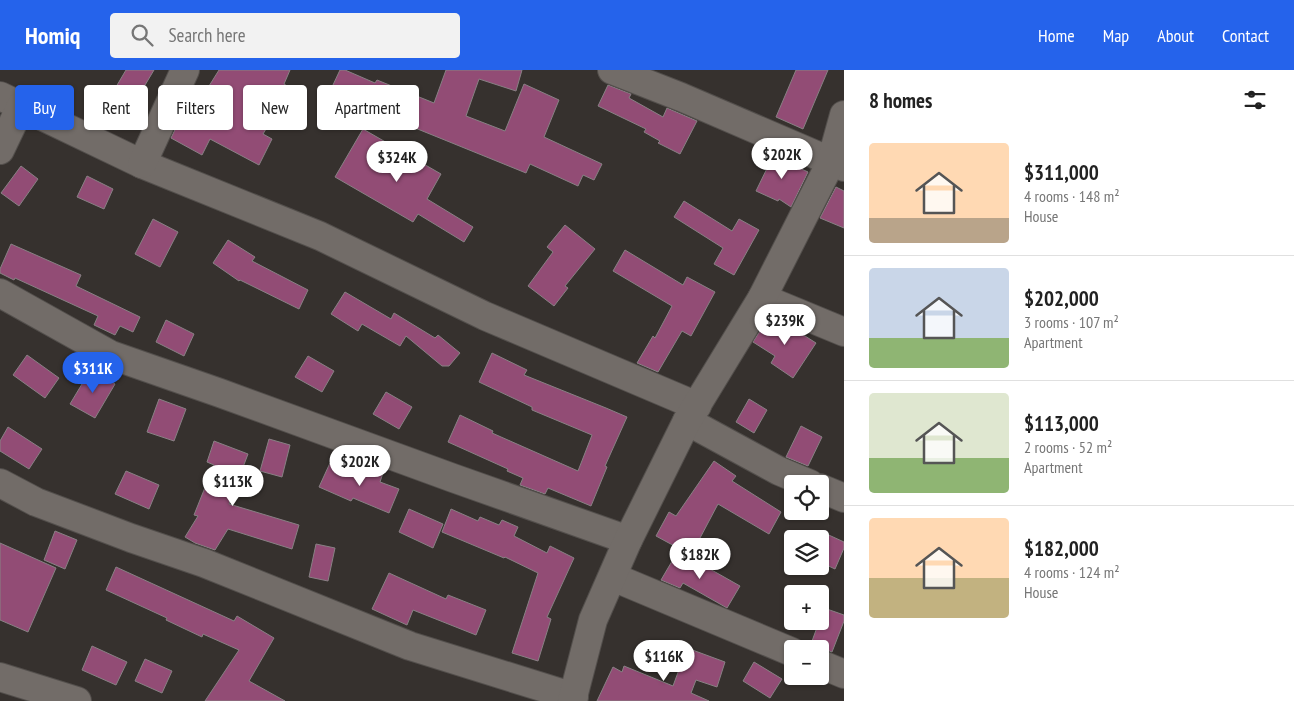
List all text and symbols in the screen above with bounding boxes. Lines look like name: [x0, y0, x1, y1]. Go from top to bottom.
search box: [110, 13, 460, 58]
text: Homiq: [25, 20, 80, 51]
icon: search: [128, 21, 156, 49]
text: Search here: [168, 23, 246, 47]
text: Home: [1038, 24, 1075, 47]
text: Map: [1103, 24, 1129, 47]
text: About: [1157, 24, 1194, 47]
text: Contact: [1222, 24, 1269, 47]
chip: Buy: [15, 85, 74, 130]
chip: Rent: [84, 85, 148, 130]
chip: Filters: [158, 85, 233, 130]
chip: New: [243, 85, 307, 130]
chip: Apartment: [317, 85, 419, 130]
icon: filters: [1241, 86, 1269, 114]
text: 8 homes: [869, 87, 932, 114]
pin: $202K: [747, 138, 817, 180]
pin: $324K: [362, 140, 432, 183]
text: $202K: [763, 144, 801, 164]
text: $324K: [378, 147, 416, 167]
text: $311,000: [1024, 159, 1099, 186]
icon: home: [909, 163, 969, 223]
text: 4 rooms · 148 m²: [1024, 186, 1120, 206]
text: House: [1024, 206, 1058, 226]
text: $202,000: [1024, 285, 1099, 312]
icon: home: [909, 288, 969, 348]
pin: $239K: [750, 304, 820, 346]
text: $239K: [766, 310, 804, 330]
text: 3 rooms · 107 m²: [1024, 312, 1119, 332]
text: Apartment: [1024, 332, 1083, 352]
pin: $311K: [58, 352, 128, 394]
text: $311K: [74, 358, 112, 378]
text: $113,000: [1024, 410, 1099, 437]
icon: home: [909, 413, 969, 473]
text: 2 rooms · 52 m²: [1024, 437, 1112, 457]
pin: $202K: [325, 444, 395, 487]
text: $202K: [341, 451, 379, 471]
text: Apartment: [1024, 457, 1083, 477]
pin: $113K: [198, 464, 268, 507]
text: $113K: [214, 471, 252, 491]
map controls: [784, 475, 829, 685]
button: locate: [784, 475, 829, 520]
button: layers: [784, 530, 829, 575]
text: $182,000: [1024, 535, 1099, 562]
pin: $182K: [665, 538, 735, 580]
icon: home: [909, 538, 969, 598]
text: $182K: [681, 544, 719, 564]
text: 4 rooms · 124 m²: [1024, 562, 1120, 582]
text: House: [1024, 582, 1058, 602]
button: +: [784, 585, 829, 630]
pin: $116K: [629, 640, 699, 682]
button: −: [784, 640, 829, 685]
text: $116K: [645, 646, 683, 666]

